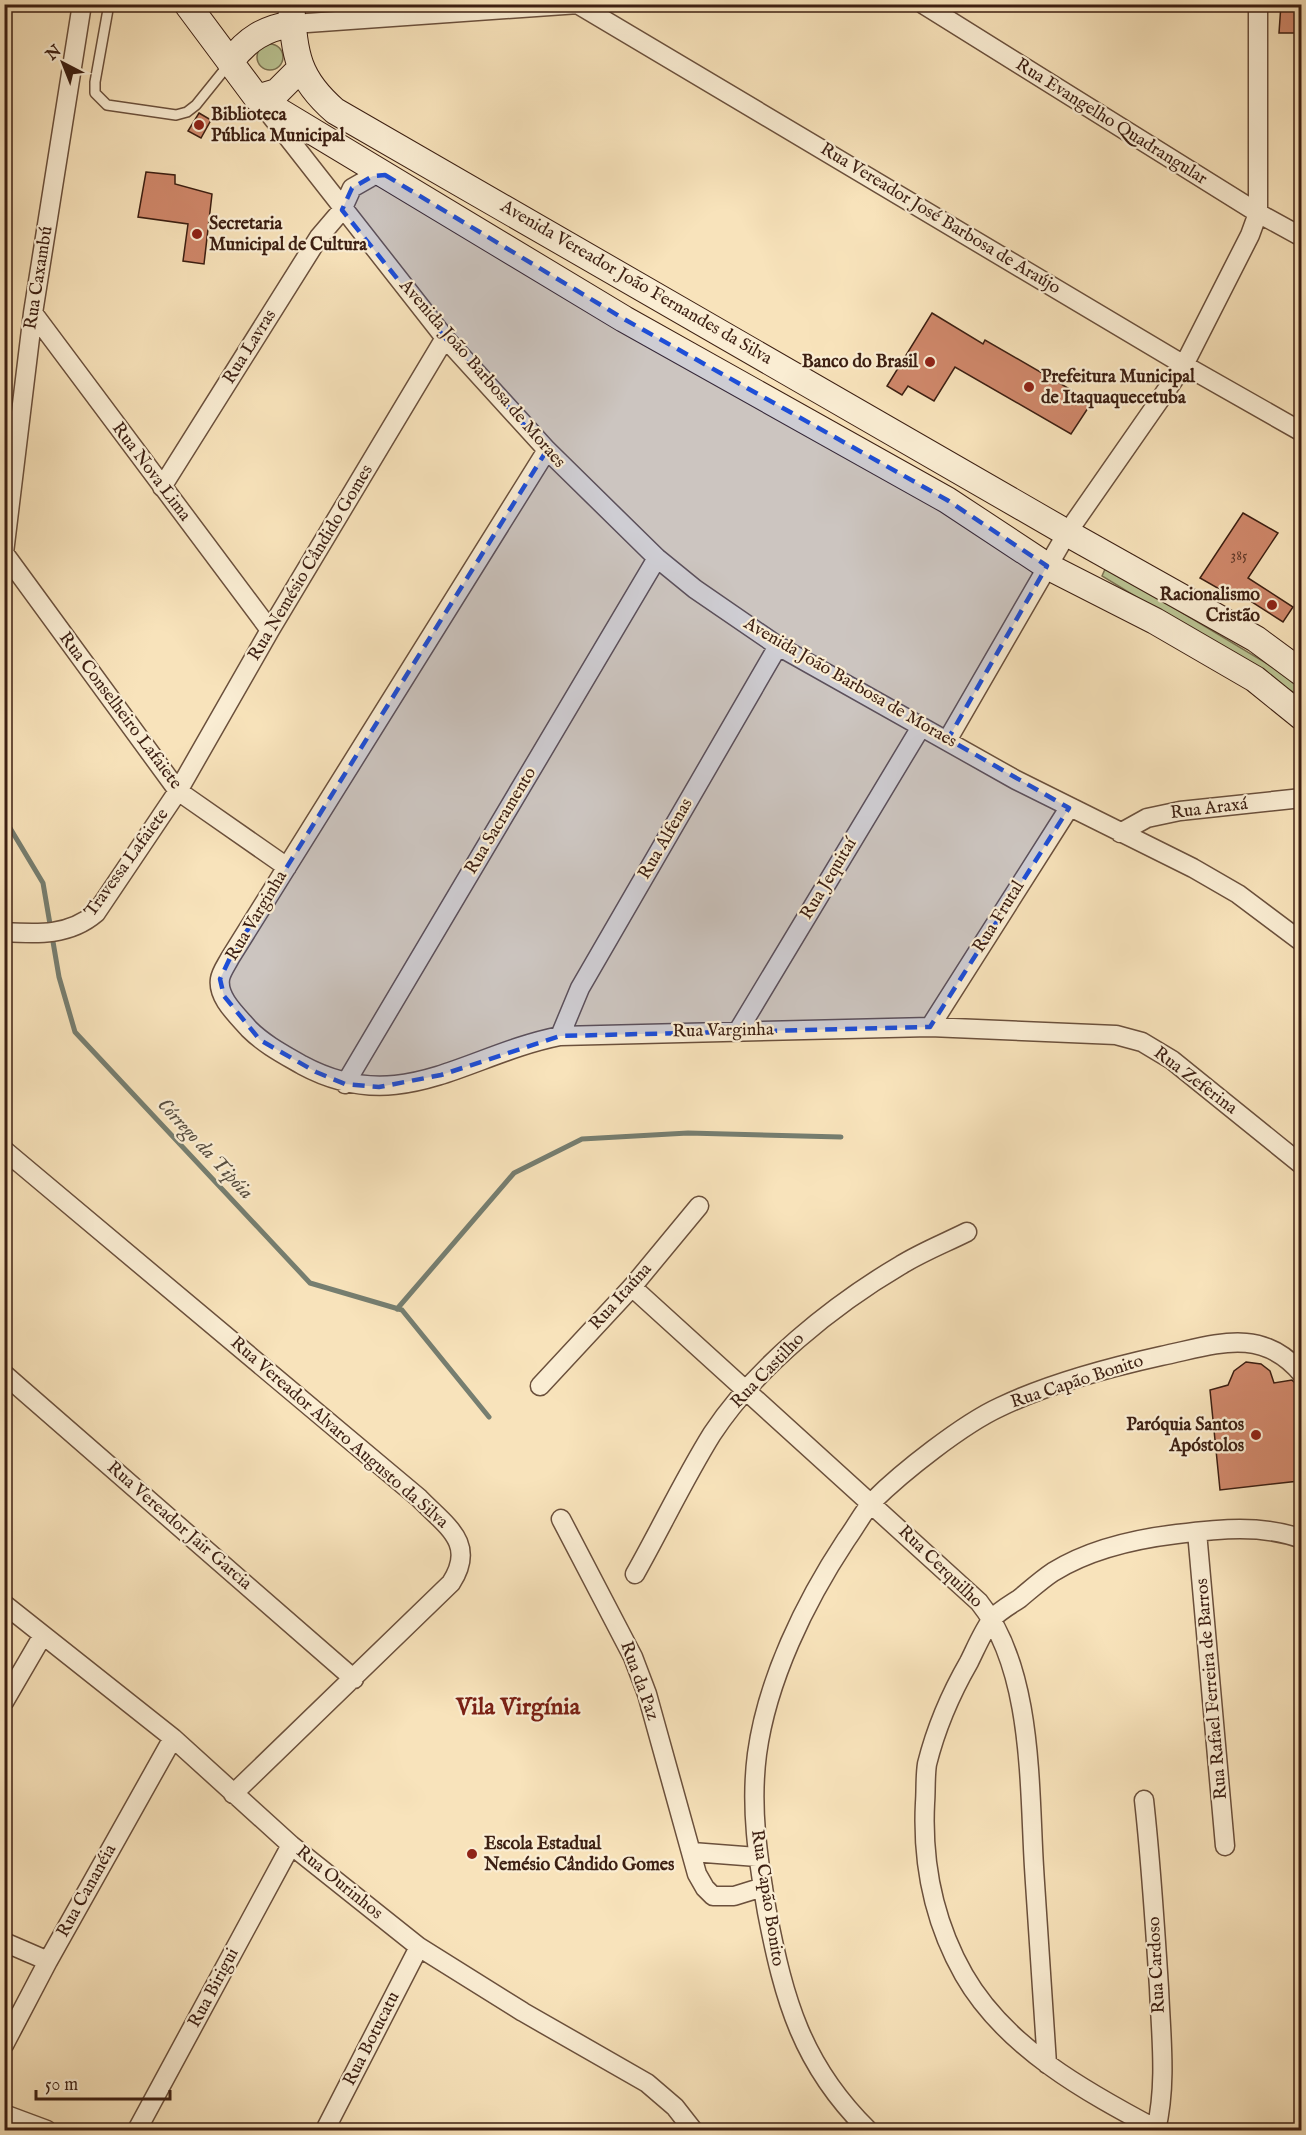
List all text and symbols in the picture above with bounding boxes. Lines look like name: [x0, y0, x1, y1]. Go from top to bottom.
north arrow: [33, 33, 93, 93]
text: N: [42, 41, 66, 66]
street label: Rua Evangelho Quadrangular: [1011, 53, 1212, 191]
place label: Biblioteca Pública Municipal: [211, 104, 346, 148]
marker: Biblioteca Pública Municipal: [192, 118, 206, 132]
street label: Rua Vereador José Barbosa de Araújo: [816, 138, 1065, 300]
street label: Avenida Vereador João Fernandes da Silva: [495, 195, 776, 371]
place label: Secretaria Municipal de Cultura: [209, 213, 368, 257]
street label: Rua Caxambú: [19, 225, 59, 331]
marker: Secretaria Municipal de Cultura: [190, 227, 204, 241]
street label: Avenida João Barbosa de Moraes: [393, 274, 570, 473]
street label: Rua Lavras: [218, 305, 282, 389]
place label: Banco do Brasil: [802, 351, 919, 374]
marker: Banco do Brasil: [923, 355, 937, 369]
place label: Prefeitura Municipal de Itaquaquecetuba: [1041, 366, 1196, 410]
marker: Prefeitura Municipal de Itaquaquecetuba: [1022, 380, 1036, 394]
street label: Rua Nova Lima: [106, 418, 196, 526]
street label: Rua Nemésio Cândido Gomes: [243, 461, 379, 665]
house number: 385: [1231, 546, 1248, 565]
place label: Racionalismo Cristão: [1160, 584, 1260, 628]
marker: Racionalismo Cristão: [1265, 598, 1279, 612]
street label: Avenida João Barbosa de Moraes: [738, 612, 961, 754]
street label: Rua Conselheiro Lafaiete: [53, 628, 187, 794]
street label: Rua Sacramento: [460, 763, 542, 879]
street label: Rua Araxá: [1169, 793, 1249, 825]
street label: Rua Alfenas: [633, 794, 699, 884]
street label: Travessa Lafaiete: [80, 804, 174, 922]
street label: Rua Jequitaí: [796, 833, 863, 924]
street label: Rua Varginha: [221, 867, 293, 965]
street label: Rua Frutal: [968, 877, 1030, 957]
street label: Rua Varginha: [672, 1019, 774, 1043]
street label: Rua Zeferina: [1149, 1042, 1242, 1120]
water label: Córrego da Tipóia: [151, 1093, 258, 1206]
street label: Rua Itaúna: [585, 1258, 657, 1336]
street label: Rua Castilho: [726, 1328, 810, 1414]
street label: Rua Vereador Alvaro Augusto da Silva: [225, 1332, 453, 1534]
street label: Rua Capão Bonito: [1008, 1350, 1147, 1414]
place label: Paróquia Santos Apóstolos: [1126, 1414, 1245, 1458]
marker: Paróquia Santos Apóstolos: [1249, 1428, 1263, 1442]
street label: Rua Vereador Jair Garcia: [102, 1457, 257, 1596]
street label: Rua Cerquilho: [893, 1521, 988, 1614]
street label: Rua Rafael Ferreira de Barros: [1191, 1577, 1233, 1801]
street label: Rua da Paz: [614, 1638, 664, 1724]
district label: Vila Virgínia: [455, 1692, 581, 1723]
street label: Rua Capão Bonito: [745, 1828, 789, 1968]
place label: Escola Estadual Nemésio Cândido Gomes: [483, 1833, 675, 1877]
street label: Rua Cananéia: [52, 1840, 122, 1942]
street label: Rua Ourinhos: [291, 1841, 387, 1925]
marker: Escola Estadual Nemésio Cândido Gomes: [465, 1847, 479, 1861]
street label: Rua Cardoso: [1143, 1916, 1171, 2014]
street label: Rua Birigui: [183, 1944, 245, 2032]
street label: Rua Botucatu: [338, 1988, 406, 2090]
scale bar: [36, 2063, 170, 2101]
text: 50 m: [45, 2074, 78, 2097]

